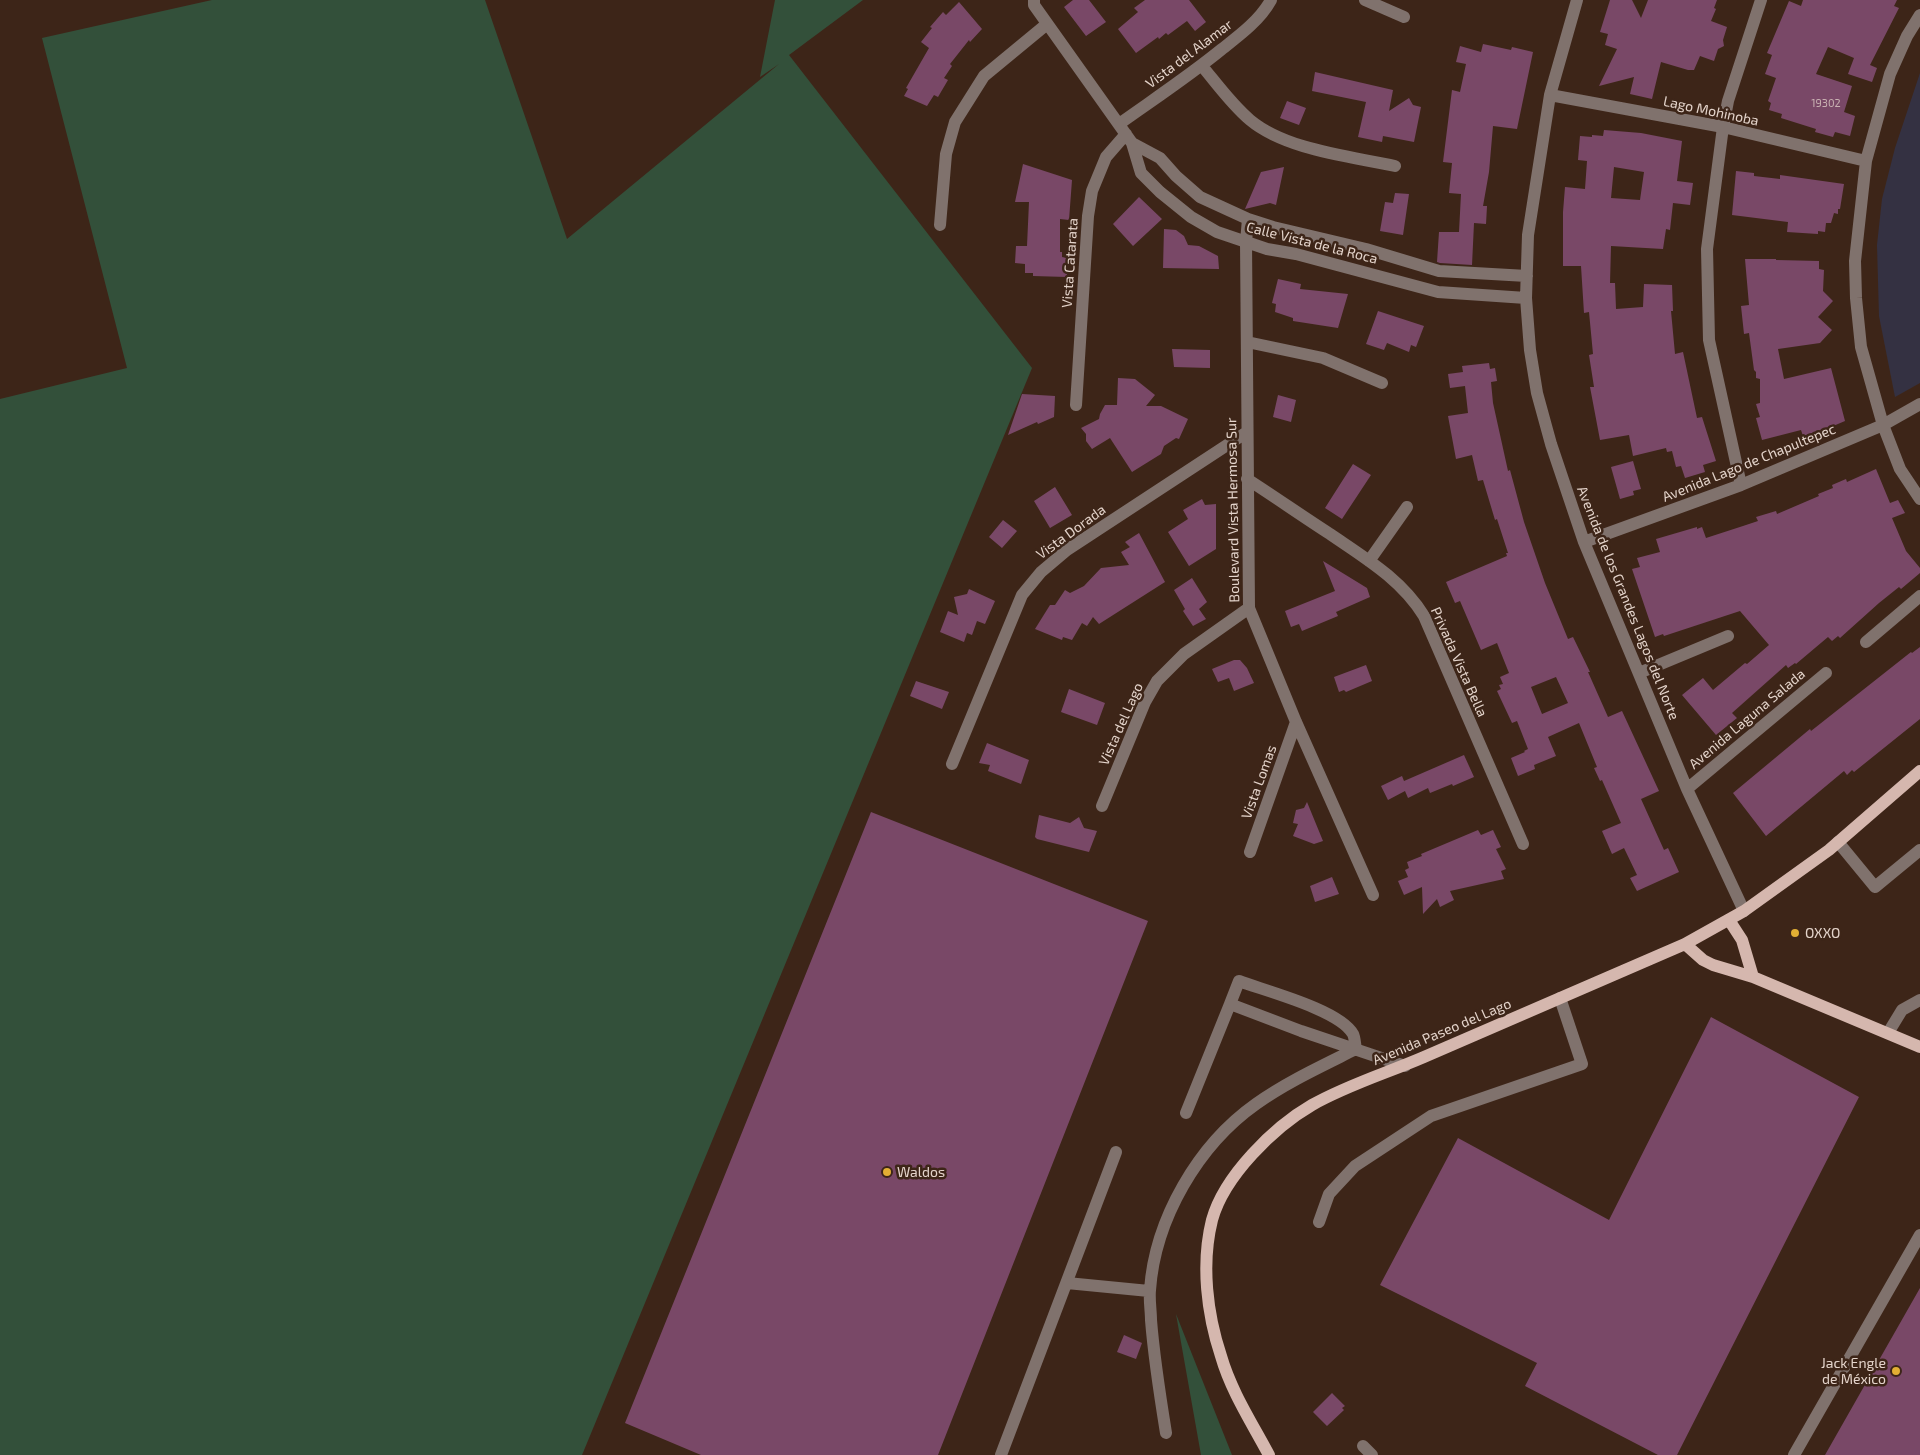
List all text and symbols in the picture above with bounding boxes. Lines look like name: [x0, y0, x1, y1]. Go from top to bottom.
street label: Vista del Alamar: [1142, 16, 1236, 92]
street label: Lago Mohinoba: [1662, 93, 1760, 129]
house number: 19302: [1811, 96, 1841, 110]
street label: Vista Catarata: [1058, 217, 1082, 309]
street label: Calle Vista de la Roca: [1245, 219, 1379, 267]
street label: Boulevard Vista Hermosa Sur: [1223, 417, 1243, 603]
street label: Avenida Lago de Chapultepec: [1660, 420, 1838, 506]
street label: Avenida de los Grandes Lagos del Norte: [1573, 484, 1683, 722]
street label: Vista Dorada: [1033, 501, 1109, 563]
street label: Privada Vista Bella: [1427, 604, 1491, 720]
street label: Avenida Laguna Salada: [1686, 666, 1808, 772]
street label: Vista del Lago: [1095, 680, 1147, 768]
street label: Vista Lomas: [1238, 743, 1280, 821]
place label: OXXO: [1805, 925, 1840, 941]
marker: OXXO: [1789, 927, 1801, 939]
street label: Avenida Paseo del Lago: [1370, 995, 1514, 1069]
place label: Waldos: [897, 1164, 945, 1180]
marker: Waldos: [881, 1166, 893, 1178]
place label: Jack Engle de México: [1821, 1355, 1886, 1388]
marker: Jack Engle de México: [1890, 1365, 1902, 1377]

